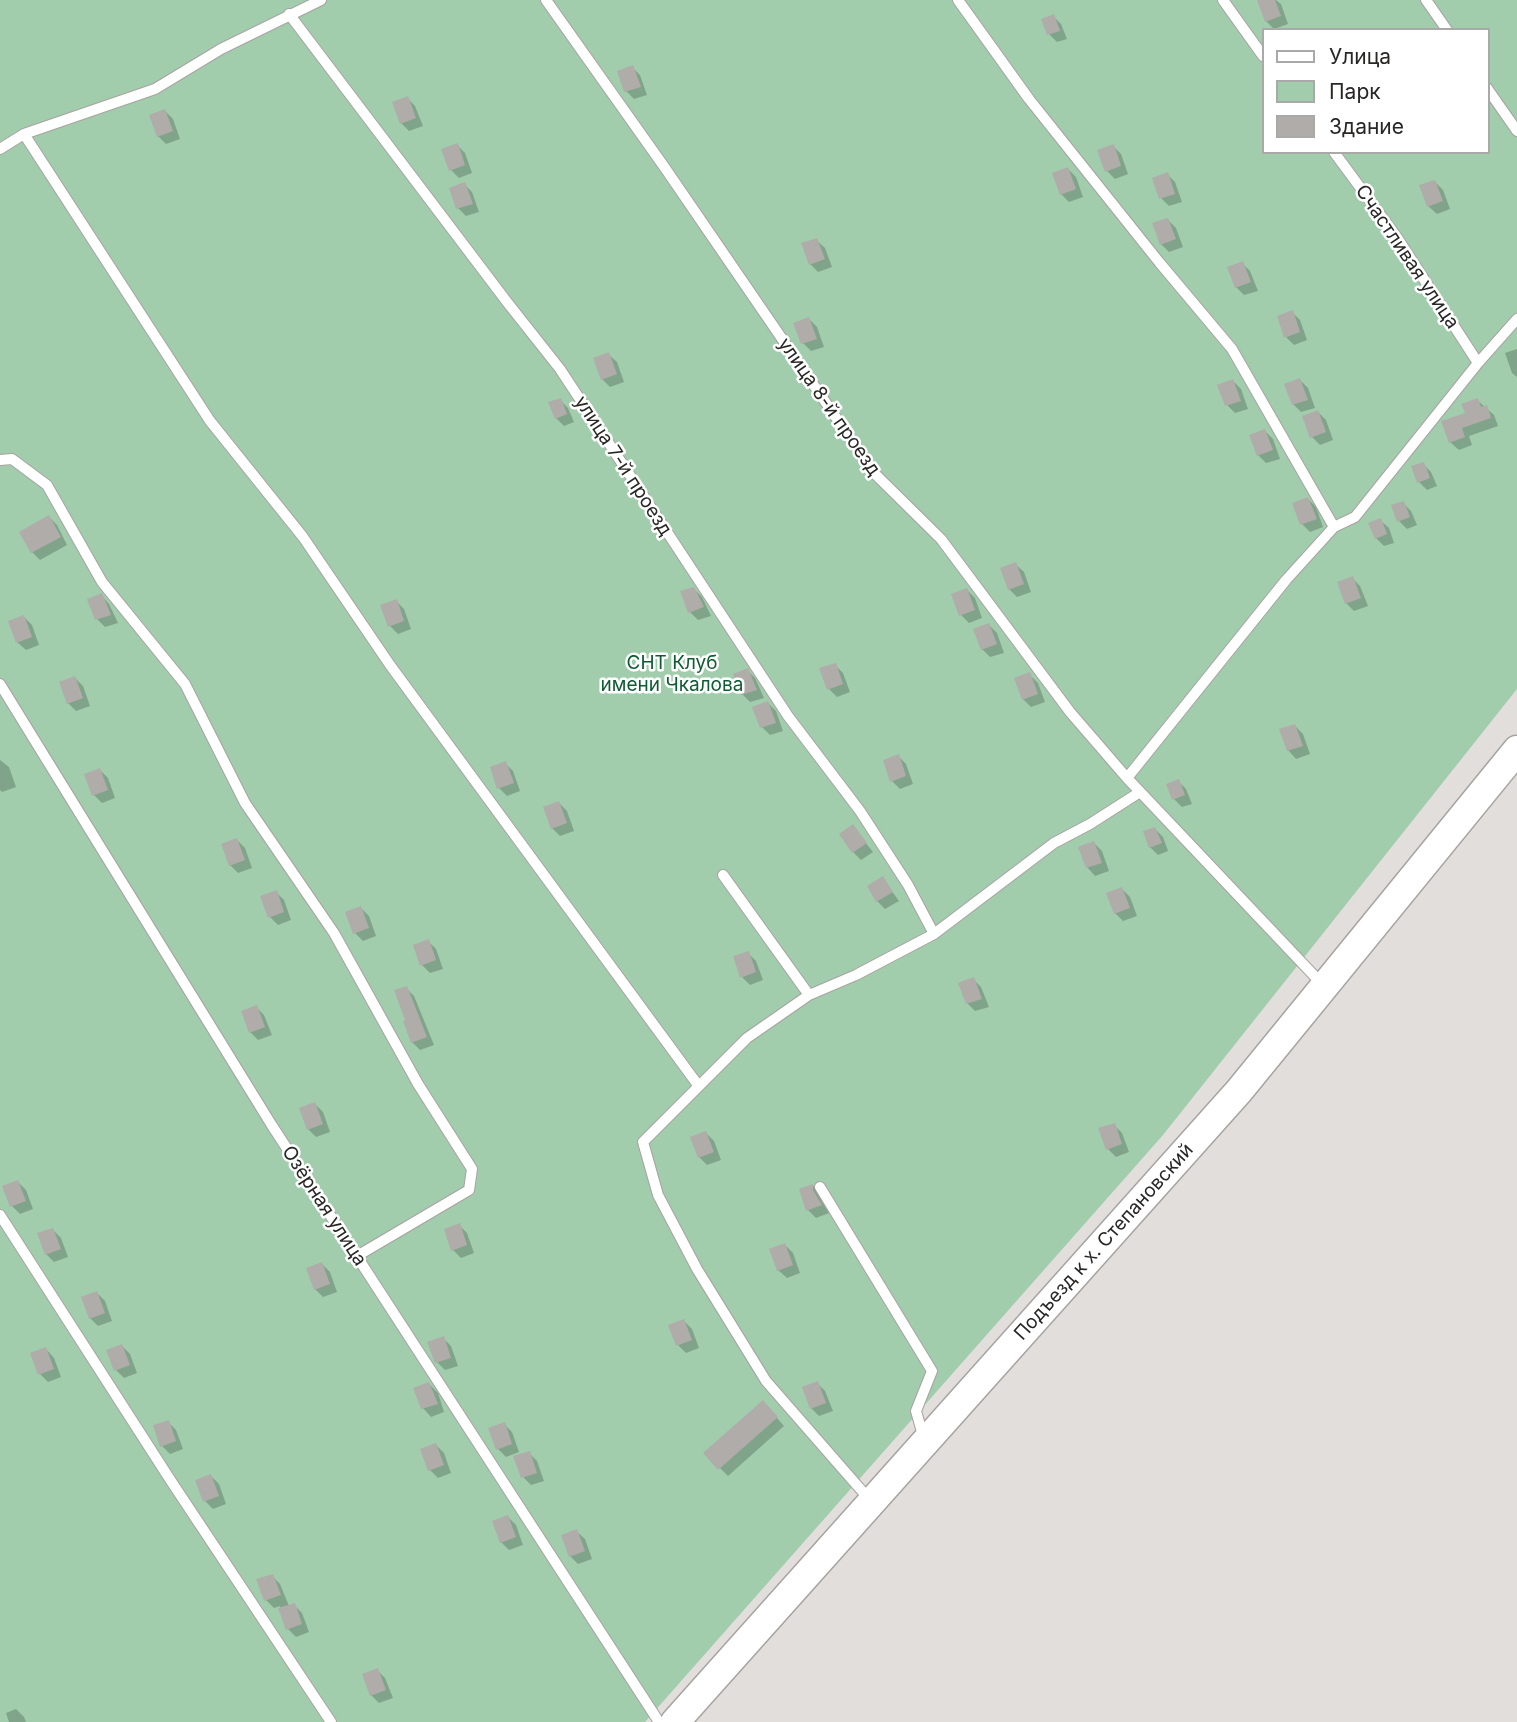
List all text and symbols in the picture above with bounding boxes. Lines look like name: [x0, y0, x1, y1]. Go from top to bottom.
legend: [1262, 28, 1489, 154]
text: Улица: [1329, 44, 1391, 69]
text: Парк: [1329, 79, 1381, 104]
text: Здание: [1329, 114, 1404, 139]
street label: Счастливая улица: [1350, 181, 1464, 333]
street label: улица 8-й проезд: [773, 334, 885, 480]
street label: улица 7-й проезд: [569, 392, 677, 540]
park label: СНТ Клуб имени Чкалова: [601, 652, 743, 696]
street label: Подъезд к х. Степановский: [1010, 1139, 1198, 1345]
street label: Озёрная улица: [277, 1142, 371, 1270]

